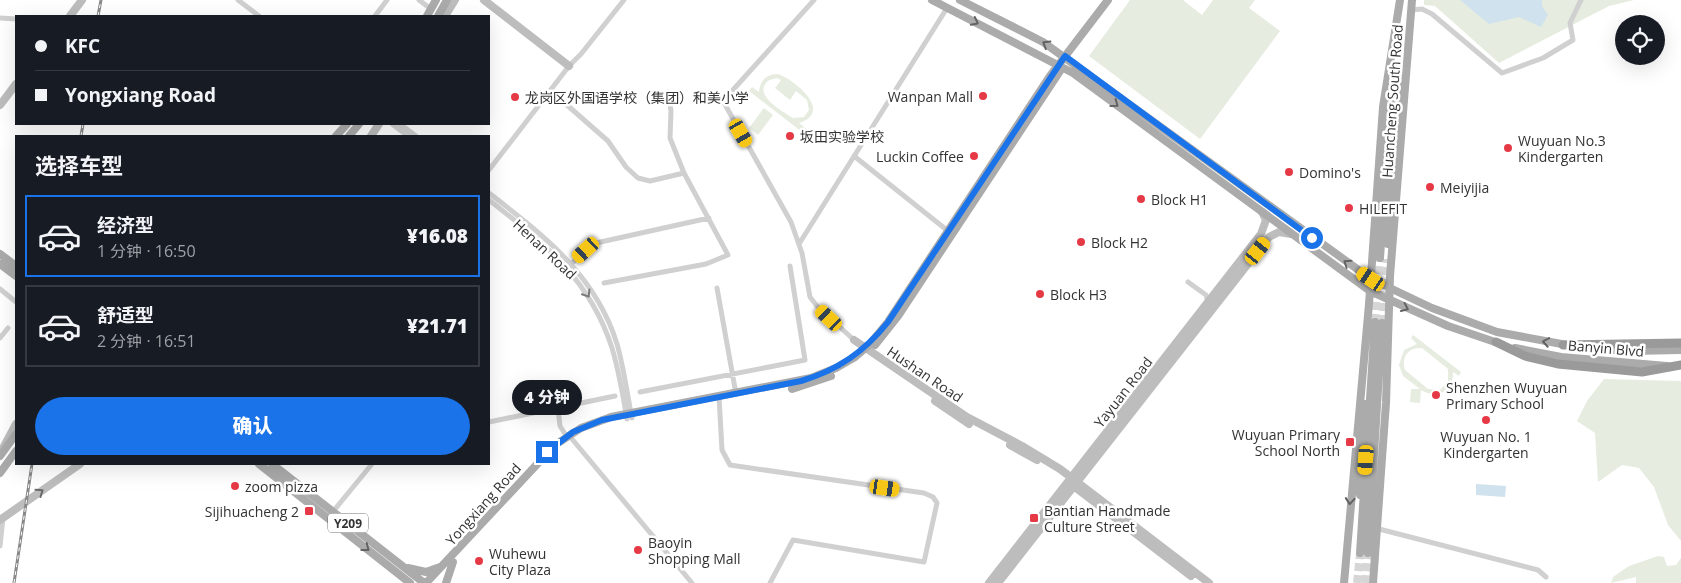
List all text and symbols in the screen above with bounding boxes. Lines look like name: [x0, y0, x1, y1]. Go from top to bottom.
map controls: [1615, 15, 1665, 65]
button: locate: [1615, 15, 1665, 65]
one-way arrow: [970, 16, 979, 26]
street label: Huancheng South Road: [1377, 24, 1407, 178]
text: KFC: [65, 33, 100, 59]
one-way arrow: [1043, 41, 1052, 51]
text: Yongxiang Road: [65, 82, 216, 108]
place label: Wanpan Mall: [888, 87, 973, 106]
place label: 龙岗区外国语学校（集团）和美小学: [525, 88, 749, 107]
marker: Wanpan Mall: [977, 90, 989, 102]
marker: 龙岗区外国语学校（集团）和美小学: [509, 91, 521, 103]
one-way arrow: [1109, 98, 1119, 107]
car: [727, 116, 754, 150]
place label: 坂田实验学校: [800, 127, 884, 146]
marker: 坂田实验学校: [784, 130, 796, 142]
place label: Wuyuan No.3 Kindergarten: [1518, 131, 1606, 166]
marker: Wuyuan No.3 Kindergarten: [1502, 142, 1514, 154]
place label: Luckin Coffee: [876, 147, 964, 166]
text: 选择车型: [35, 150, 123, 180]
marker: Luckin Coffee: [968, 150, 980, 162]
place label: Domino's: [1299, 163, 1361, 182]
marker: Domino's: [1283, 166, 1295, 178]
place label: Meiyijia: [1440, 178, 1489, 197]
marker: Meiyijia: [1424, 181, 1436, 193]
place label: Block H1: [1151, 190, 1208, 209]
marker: Block H1: [1135, 193, 1147, 205]
place label: HILEFIT: [1359, 199, 1407, 218]
marker: HILEFIT: [1343, 202, 1355, 214]
text: 经济型: [97, 212, 154, 238]
icon: car: [37, 214, 82, 259]
street label: Henan Road: [509, 215, 581, 283]
text: ¥16.08: [407, 223, 468, 249]
route start: [1301, 227, 1323, 249]
place label: Block H2: [1091, 233, 1148, 252]
car: [569, 234, 602, 266]
car: [1242, 235, 1273, 267]
marker: Block H2: [1075, 236, 1087, 248]
text: 1 分钟 · 16:50: [97, 240, 196, 262]
one-way arrow: [1344, 260, 1353, 269]
car: [1354, 264, 1387, 294]
place label: Block H3: [1050, 285, 1107, 304]
one-way arrow: [580, 288, 590, 297]
marker: Block H3: [1034, 288, 1046, 300]
one-way arrow: [1400, 301, 1409, 312]
text: 舒适型: [97, 302, 154, 328]
car: [812, 302, 845, 334]
icon: car: [37, 304, 82, 349]
text: ¥21.71: [407, 313, 468, 339]
text: 2 分钟 · 16:51: [97, 330, 196, 352]
street label: Banyin Blvd: [1567, 335, 1645, 361]
one-way arrow: [1541, 337, 1550, 347]
street label: Hushan Road: [883, 342, 967, 406]
street label: Yayuan Road: [1089, 353, 1157, 431]
place label: Shenzhen Wuyuan Primary School: [1446, 378, 1567, 413]
callout: 4 分钟: [512, 380, 582, 414]
text: 4 分钟: [524, 386, 570, 408]
marker: Shenzhen Wuyuan Primary School: [1430, 389, 1442, 401]
button: 确认: [35, 397, 470, 455]
marker: Wuyuan No. 1 Kindergarten: [1480, 414, 1492, 426]
place label: Wuyuan Primary School North: [1232, 425, 1341, 460]
place label: Wuyuan No. 1 Kindergarten: [1440, 427, 1532, 462]
marker: Wuyuan Primary School North: [1344, 436, 1356, 448]
route end: [536, 441, 558, 463]
car: [1357, 445, 1374, 475]
street label: Yongxiang Road: [441, 459, 525, 549]
place label: zoom pizza: [245, 477, 318, 496]
car: [869, 478, 900, 498]
marker: zoom pizza: [229, 480, 241, 492]
one-way arrow: [34, 489, 44, 498]
one-way arrow: [1345, 497, 1356, 505]
place label: Bantian Handmade Culture Street: [1044, 501, 1170, 536]
place label: Sijihuacheng 2: [205, 502, 299, 521]
marker: Sijihuacheng 2: [303, 505, 315, 517]
marker: Bantian Handmade Culture Street: [1028, 512, 1040, 524]
road number: Y209: [328, 514, 368, 532]
place label: Baoyin Shopping Mall: [648, 533, 741, 568]
one-way arrow: [360, 542, 369, 550]
place label: Wuhewu City Plaza: [489, 544, 551, 579]
marker: Baoyin Shopping Mall: [632, 544, 644, 556]
marker: Wuhewu City Plaza: [473, 555, 485, 567]

